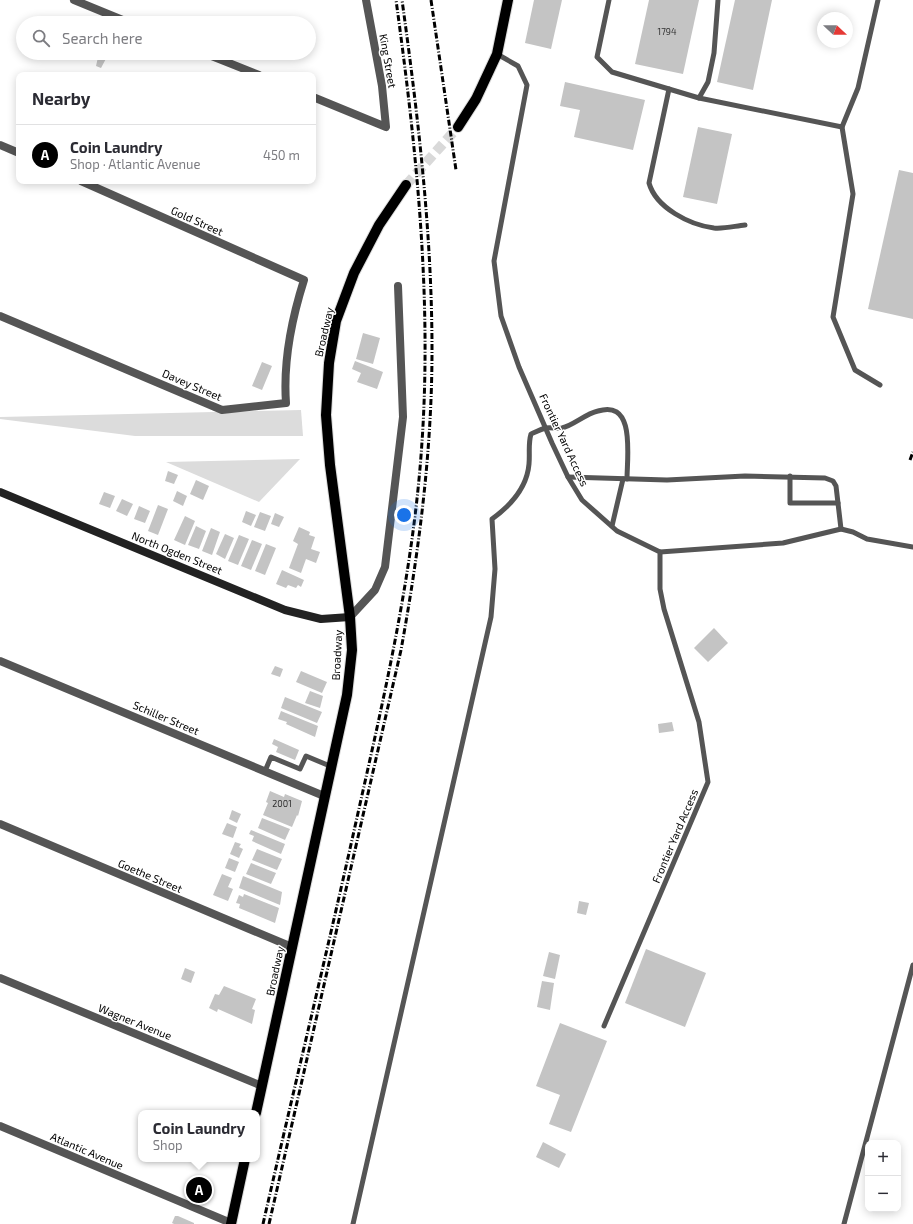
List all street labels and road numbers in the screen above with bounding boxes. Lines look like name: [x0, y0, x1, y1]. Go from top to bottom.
street label: King Street: [377, 33, 400, 89]
street label: Gold Street: [169, 203, 225, 238]
street label: Broadway: [311, 306, 336, 358]
street label: Davey Street: [160, 366, 224, 403]
street label: Frontier Yard Access: [537, 391, 592, 489]
street label: North Ogden Street: [130, 528, 224, 577]
street label: Broadway: [329, 629, 344, 681]
street label: Schiller Street: [131, 698, 201, 737]
street label: Frontier Yard Access: [649, 786, 700, 885]
street label: Goethe Street: [116, 856, 184, 895]
street label: Broadway: [263, 945, 286, 997]
street label: Wagner Avenue: [97, 1001, 174, 1042]
street label: Atlantic Avenue: [49, 1129, 126, 1172]

